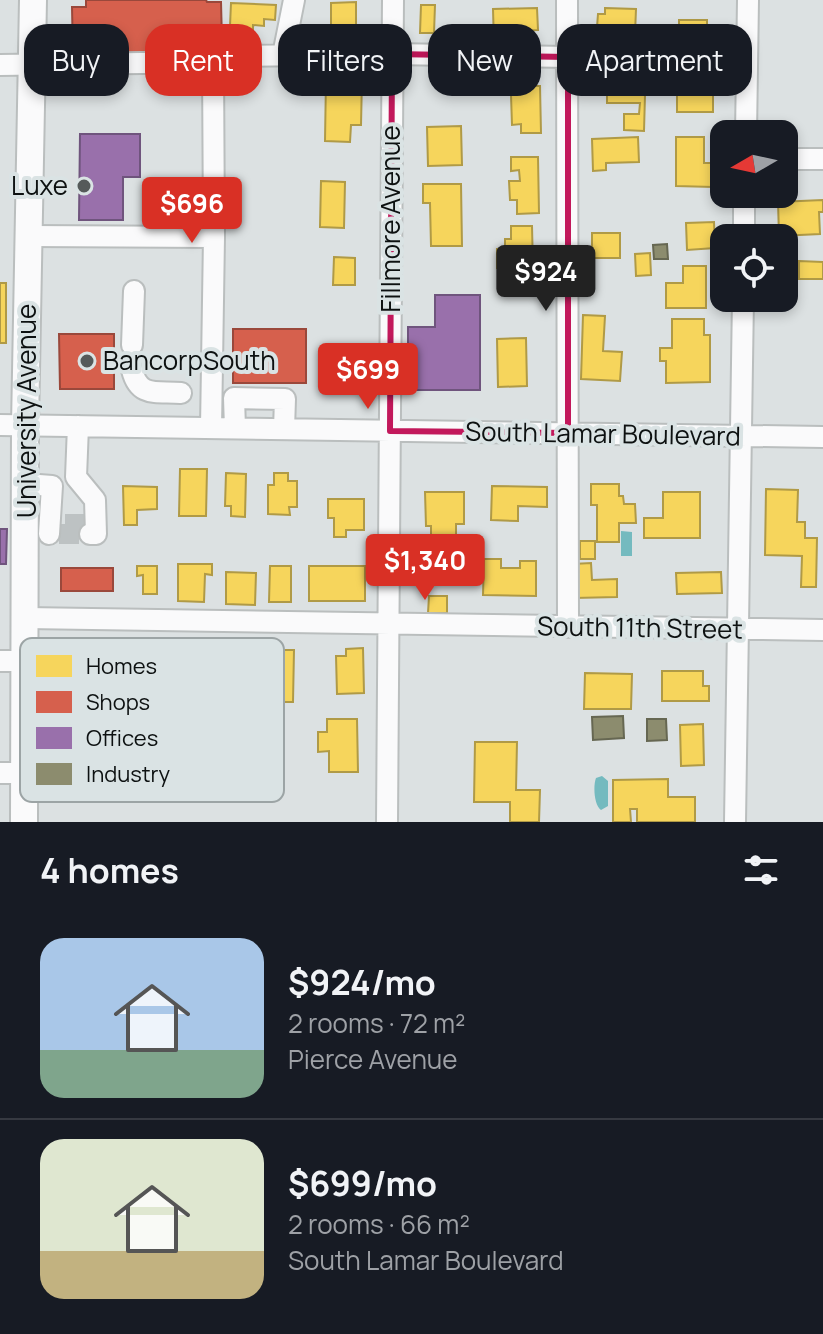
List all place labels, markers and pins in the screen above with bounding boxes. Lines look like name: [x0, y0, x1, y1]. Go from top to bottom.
place label: Luxe: [11, 167, 68, 203]
marker: Luxe: [75, 177, 93, 195]
pin: $696: [145, 177, 239, 245]
pin: $924: [499, 245, 593, 313]
place label: BancorpSouth: [103, 342, 276, 378]
pin: $699: [321, 343, 415, 411]
marker: BancorpSouth: [78, 352, 96, 370]
pin: $1,340: [360, 534, 490, 602]

